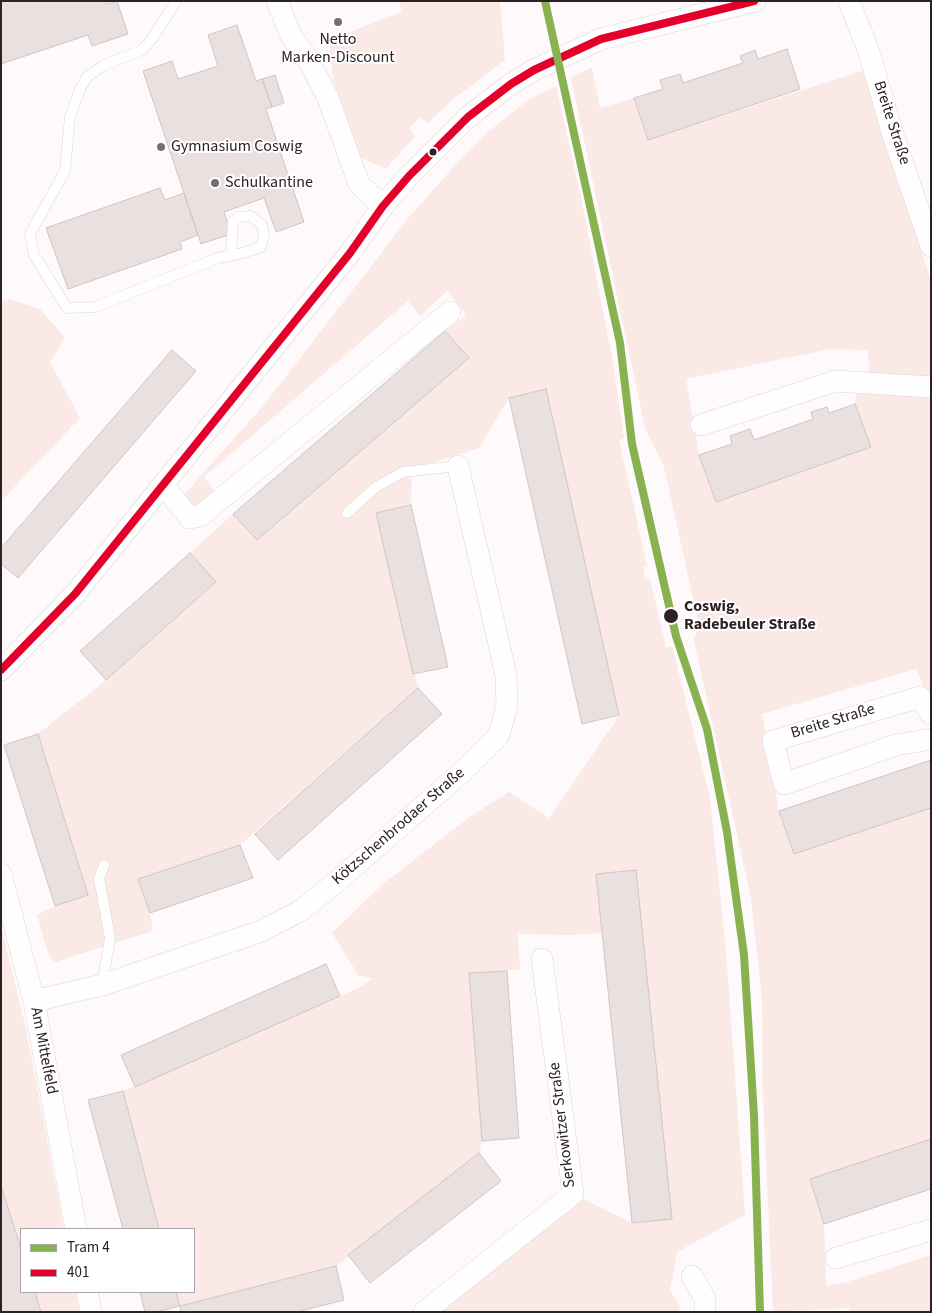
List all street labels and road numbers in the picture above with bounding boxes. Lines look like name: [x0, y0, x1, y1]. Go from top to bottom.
street label: Breite Straße: [868, 79, 914, 167]
street label: Breite Straße: [789, 700, 877, 744]
street label: Kötzschenbrodaer Straße: [329, 764, 469, 890]
street label: Am Mittelfeld: [25, 1006, 61, 1096]
street label: Serkowitzer Straße: [546, 1061, 580, 1189]

